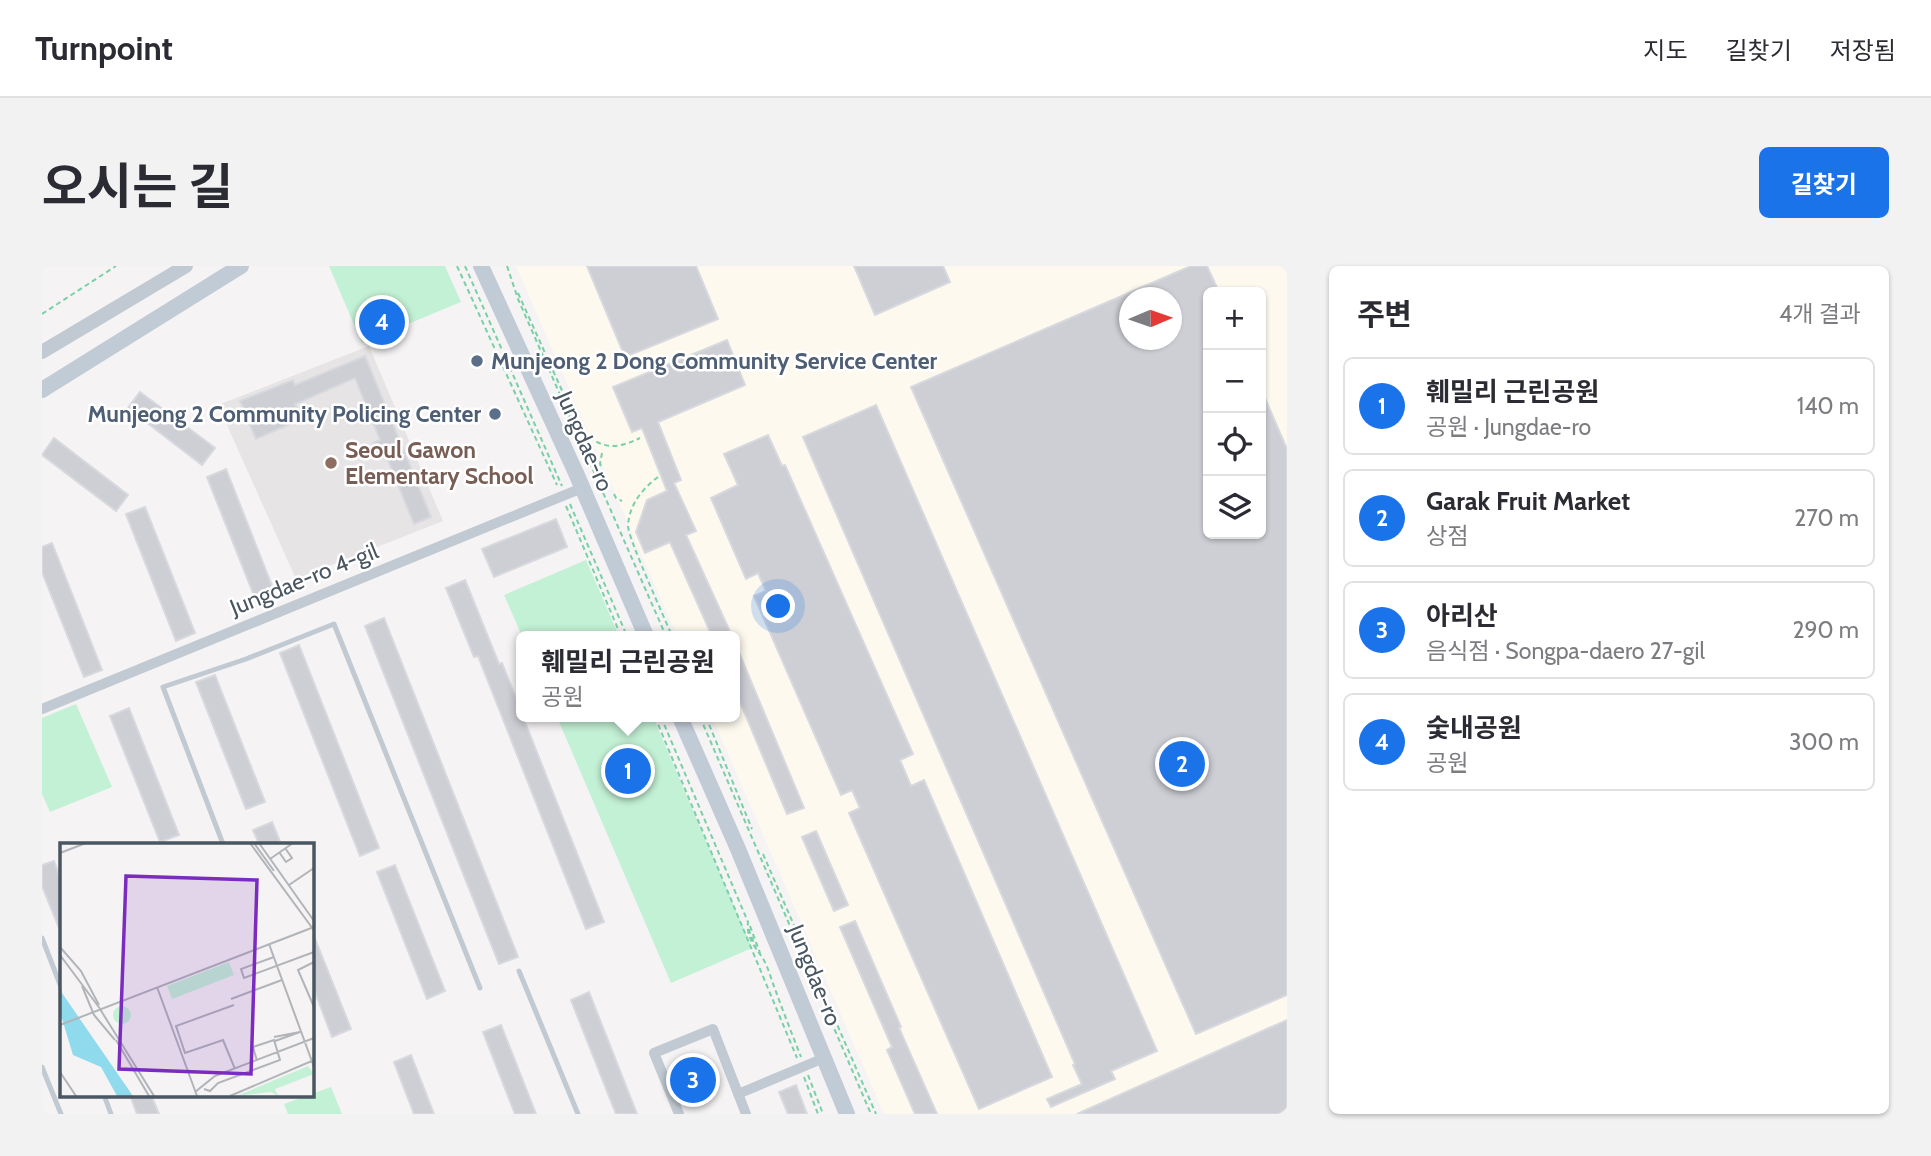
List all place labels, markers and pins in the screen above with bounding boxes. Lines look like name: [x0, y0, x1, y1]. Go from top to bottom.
pin: 4: [359, 296, 405, 348]
place label: Munjeong 2 Dong Community Service Center: [491, 347, 938, 375]
marker: Munjeong 2 Dong Community Service Center: [469, 353, 485, 369]
place label: Munjeong 2 Community Policing Center: [87, 400, 481, 428]
marker: Munjeong 2 Community Policing Center: [487, 406, 503, 422]
place label: Seoul Gawon Elementary School: [345, 436, 533, 490]
marker: Seoul Gawon Elementary School: [323, 455, 339, 471]
pin: 2: [1159, 738, 1205, 790]
pin: 1: [605, 745, 651, 797]
pin: 3: [670, 1054, 716, 1106]

